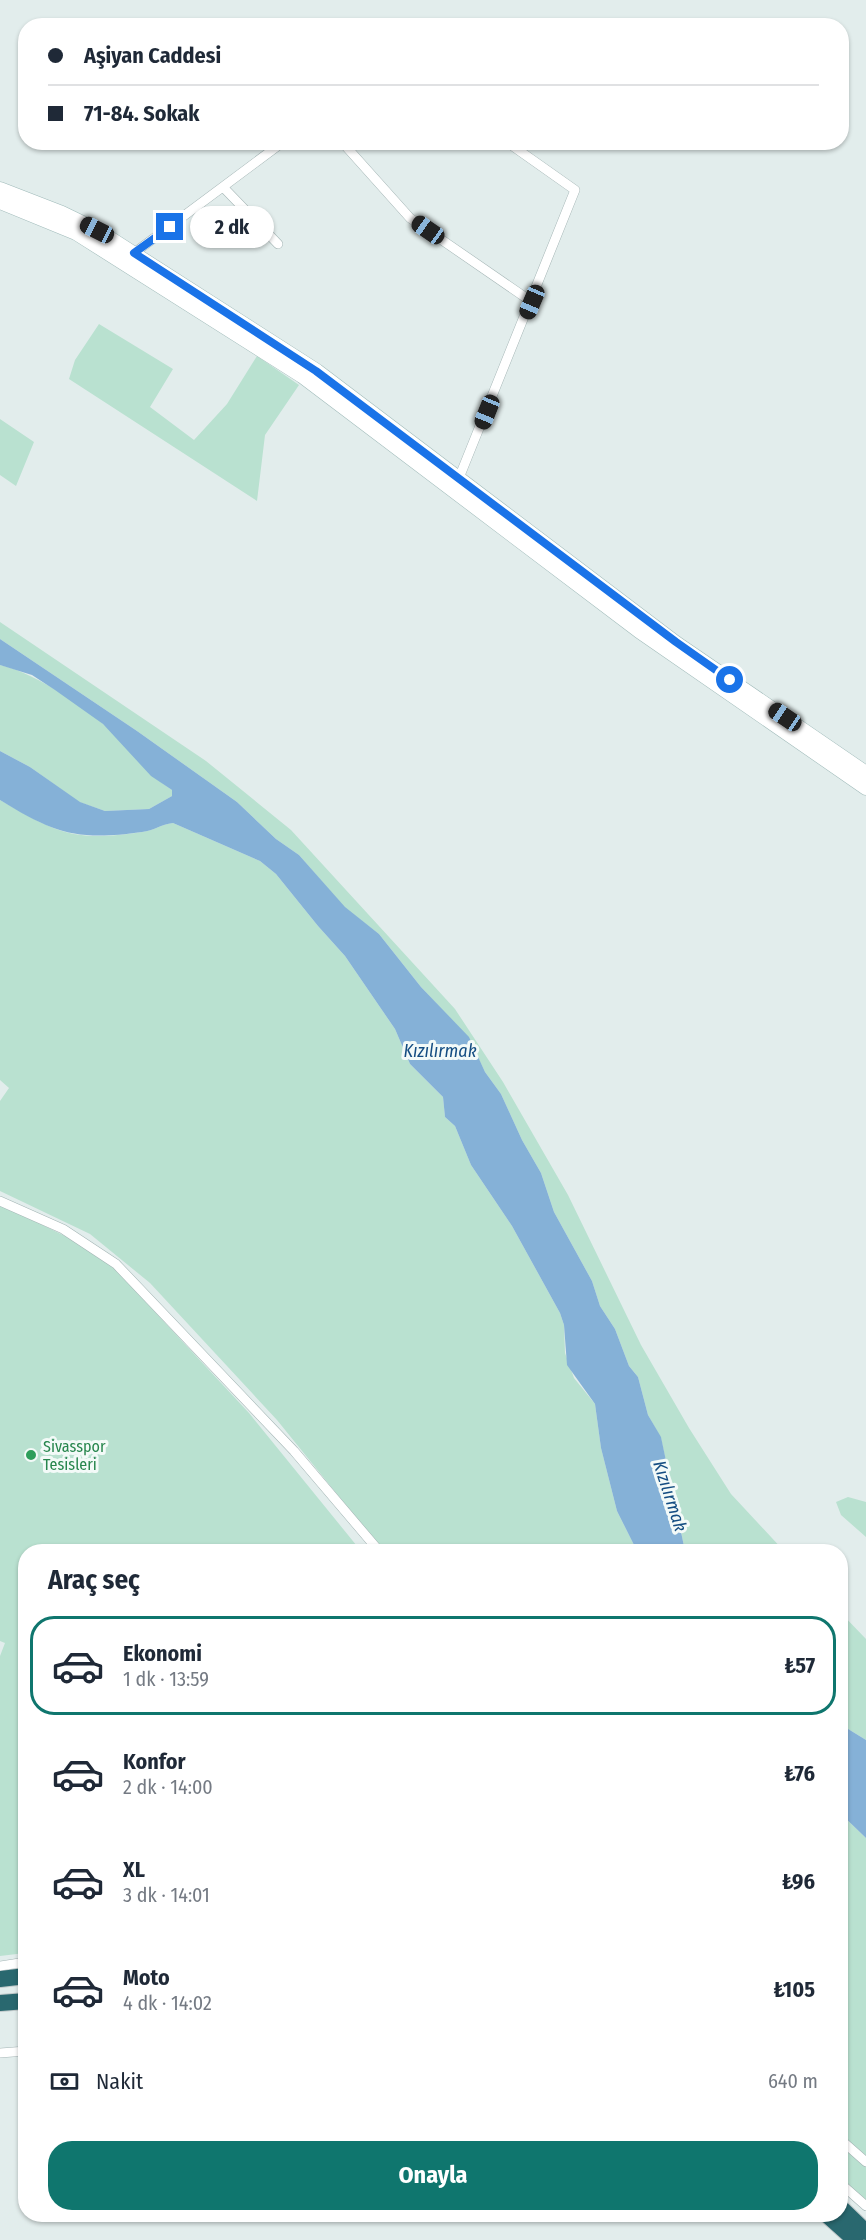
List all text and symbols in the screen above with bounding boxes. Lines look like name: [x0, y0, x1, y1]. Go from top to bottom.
text: Aşiyan Caddesi: [84, 42, 221, 69]
text: 71-84. Sokak: [84, 100, 200, 127]
callout: 2 dk: [191, 206, 275, 248]
car: [408, 212, 448, 248]
route end: [156, 213, 183, 240]
car: [77, 214, 117, 246]
text: 2 dk: [215, 215, 249, 239]
car: [517, 282, 547, 322]
car: [472, 392, 502, 432]
route start: [716, 666, 743, 693]
car: [765, 699, 805, 735]
water label: Kızılırmak: [403, 1040, 477, 1062]
place label: Sivasspor Tesisleri: [43, 1437, 106, 1474]
marker: Sivasspor Tesisleri: [24, 1448, 38, 1462]
water label: Kızılırmak: [648, 1458, 692, 1534]
text: Araç seç: [48, 1564, 140, 1596]
icon: car: [51, 1639, 105, 1693]
text: Ekonomi: [123, 1640, 202, 1667]
text: ₺57: [784, 1652, 815, 1679]
text: 1 dk · 13:59: [123, 1667, 209, 1691]
icon: car: [51, 1747, 105, 1801]
text: Konfor: [123, 1748, 185, 1775]
text: ₺76: [784, 1760, 815, 1787]
text: 2 dk · 14:00: [123, 1775, 213, 1799]
icon: car: [51, 1855, 105, 1909]
text: XL: [123, 1856, 145, 1883]
text: ₺96: [782, 1868, 815, 1895]
text: 3 dk · 14:01: [123, 1883, 210, 1907]
icon: car: [51, 1963, 105, 2017]
text: Moto: [123, 1964, 170, 1991]
text: ₺105: [773, 1976, 815, 2003]
text: 4 dk · 14:02: [123, 1991, 212, 2015]
icon: cash: [48, 2065, 81, 2098]
text: Nakit: [96, 2068, 143, 2095]
text: 640 m: [768, 2069, 818, 2093]
button: Onayla: [48, 2141, 818, 2210]

